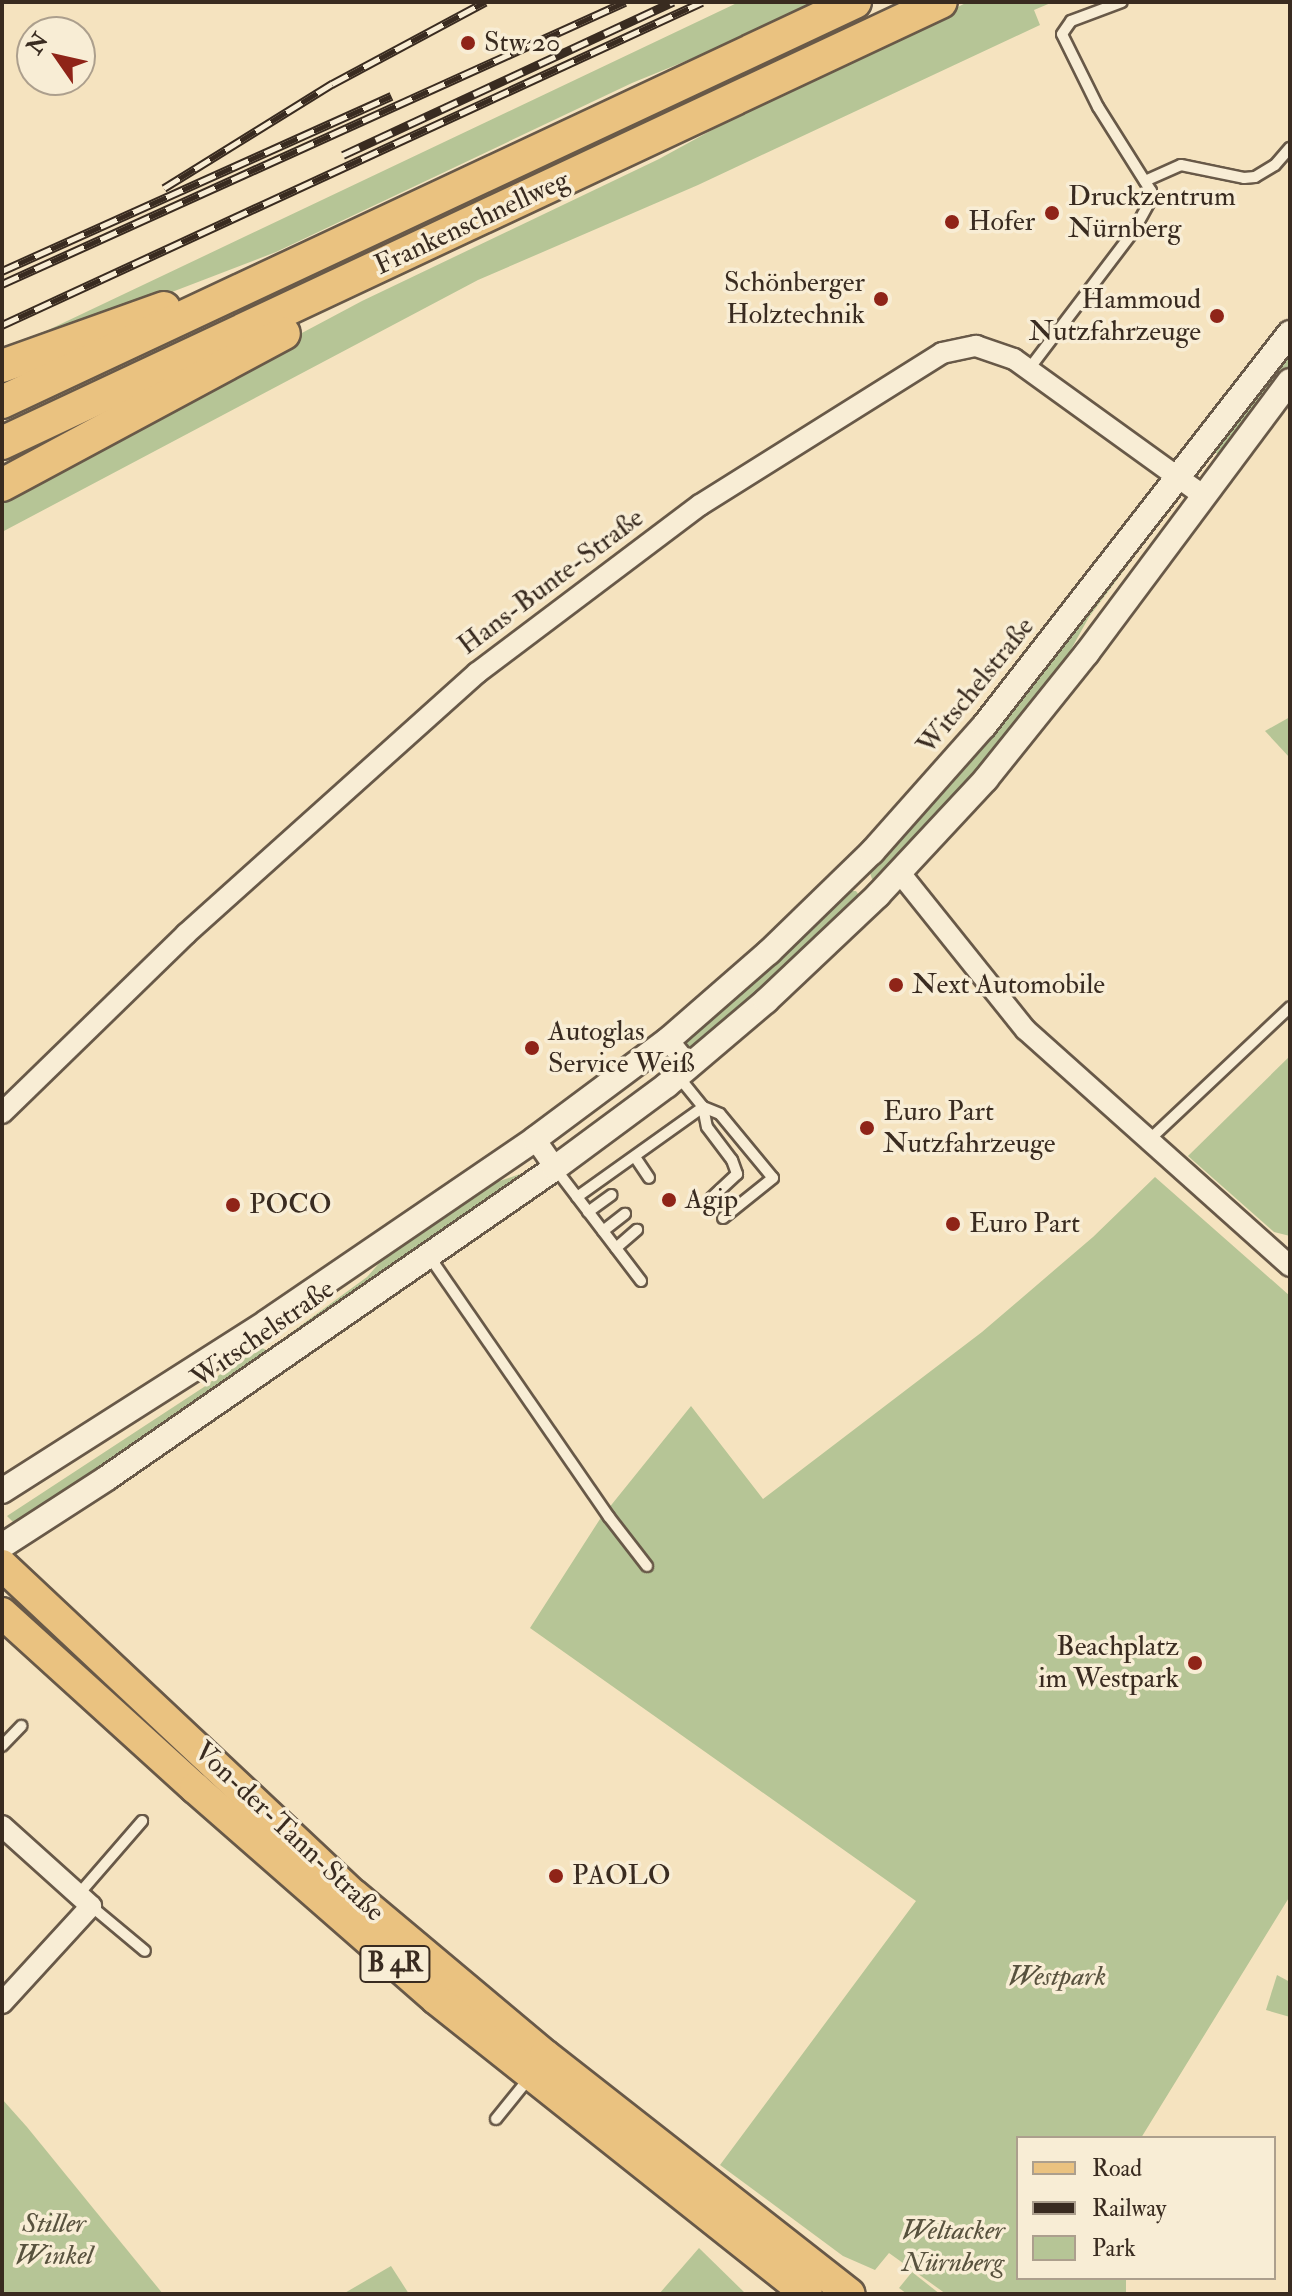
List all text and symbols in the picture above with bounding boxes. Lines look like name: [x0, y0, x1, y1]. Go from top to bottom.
north arrow: [16, 16, 96, 96]
place label: Stw 20: [484, 26, 560, 60]
text: N: [21, 28, 55, 60]
marker: Stw 20: [459, 34, 477, 52]
street label: Frankenschnellweg: [369, 163, 575, 283]
place label: Druckzentrum Nürnberg: [1068, 180, 1236, 246]
marker: Druckzentrum Nürnberg: [1043, 204, 1061, 222]
place label: Hofer: [968, 205, 1035, 239]
marker: Hofer: [943, 213, 961, 231]
place label: Schönberger Holztechnik: [724, 266, 865, 332]
place label: Hammoud Nutzfahrzeuge: [1029, 283, 1201, 349]
marker: Schönberger Holztechnik: [872, 290, 890, 308]
marker: Hammoud Nutzfahrzeuge: [1208, 307, 1226, 325]
street label: Hans-Bunte-Straße: [452, 501, 650, 663]
street label: Witschelstraße: [910, 611, 1042, 761]
place label: Next Automobile: [912, 968, 1105, 1002]
marker: Next Automobile: [887, 976, 905, 994]
place label: Autoglas Service Weiß: [548, 1015, 694, 1081]
marker: Autoglas Service Weiß: [523, 1039, 541, 1057]
place label: Euro Part Nutzfahrzeuge: [883, 1095, 1055, 1161]
marker: Euro Part Nutzfahrzeuge: [858, 1119, 876, 1137]
place label: Agip: [685, 1183, 738, 1217]
place label: POCO: [249, 1188, 331, 1222]
marker: Agip: [660, 1191, 678, 1209]
marker: POCO: [224, 1196, 242, 1214]
place label: Euro Part: [969, 1207, 1080, 1241]
marker: Euro Part: [944, 1215, 962, 1233]
street label: Witschelstraße: [185, 1272, 341, 1396]
place label: Beachplatz im Westpark: [1038, 1630, 1179, 1696]
marker: Beachplatz im Westpark: [1186, 1654, 1204, 1672]
street label: Von-der-Tann-Straße: [187, 1735, 391, 1929]
place label: PAOLO: [572, 1859, 671, 1893]
marker: PAOLO: [547, 1867, 565, 1885]
road number: B 4R: [359, 1942, 431, 1986]
park label: Westpark: [1008, 1960, 1106, 1994]
legend: [1016, 2136, 1276, 2280]
text: Road: [1092, 2153, 1142, 2184]
text: Railway: [1092, 2193, 1166, 2224]
park label: Stiller Winkel: [15, 2207, 93, 2273]
park label: Weltacker Nürnberg: [901, 2214, 1005, 2280]
text: Park: [1092, 2233, 1136, 2264]

